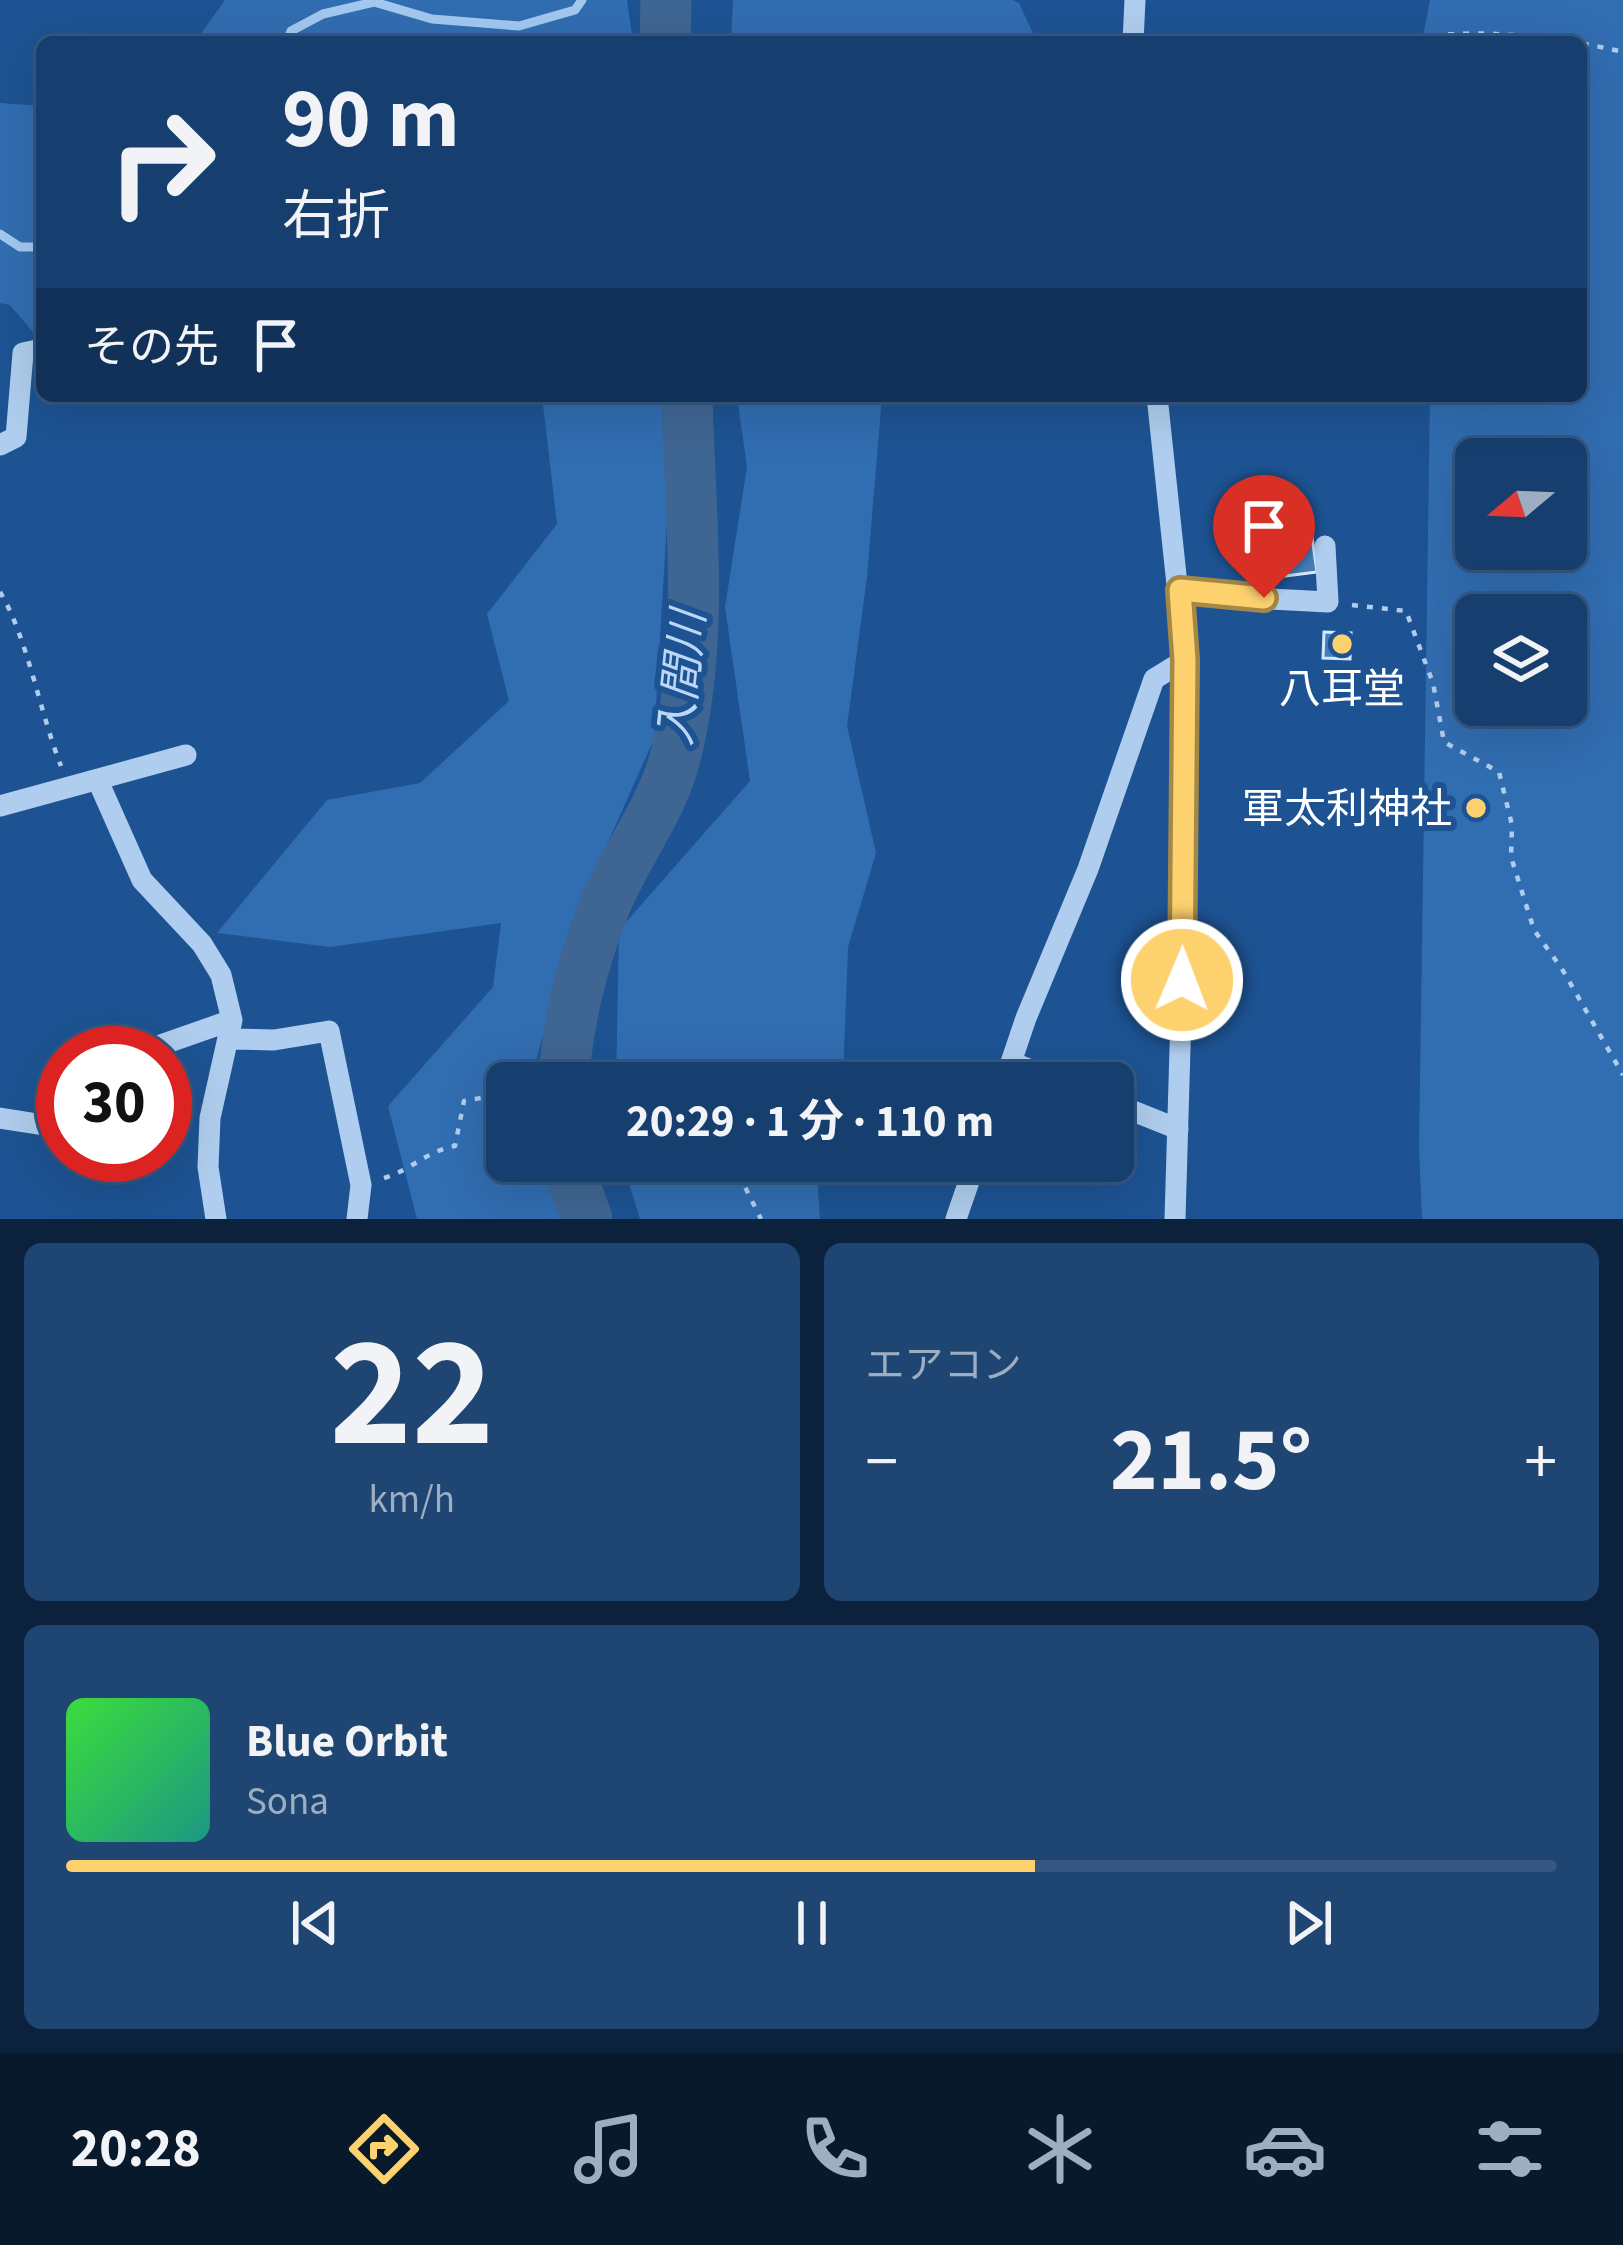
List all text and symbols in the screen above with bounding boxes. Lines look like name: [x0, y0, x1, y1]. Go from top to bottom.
text: 90 m: [282, 60, 460, 180]
icon: right: [84, 84, 240, 240]
text: 右折: [282, 179, 390, 256]
icon: arrive: [243, 312, 309, 378]
text: その先: [84, 316, 219, 380]
north arrow: [1455, 438, 1587, 570]
map controls: [1455, 438, 1587, 726]
pin: [1213, 475, 1315, 598]
icon: arrive: [1231, 493, 1297, 559]
button: layers: [1455, 594, 1587, 726]
water label: 入間川: [644, 604, 722, 749]
marker: 八耳堂: [1329, 631, 1355, 657]
place label: 八耳堂: [1279, 660, 1405, 720]
place label: 軍太利神社: [1242, 780, 1452, 840]
marker: 軍太利神社: [1463, 795, 1489, 821]
position arrow: [1119, 917, 1245, 1043]
speed limit sign: 30: [36, 1026, 192, 1182]
text: 20:29 · 1 分 · 110 m: [626, 1090, 994, 1154]
text: 22: [329, 1283, 494, 1505]
text: エアコン: [866, 1338, 1022, 1394]
text: 21.5°: [1110, 1397, 1312, 1525]
text: −: [866, 1415, 898, 1509]
text: +: [1524, 1415, 1557, 1509]
text: km/h: [368, 1472, 455, 1528]
text: Blue Orbit: [246, 1710, 448, 1774]
text: Sona: [246, 1774, 329, 1830]
icon: previous: [282, 1890, 348, 1956]
icon: pause: [779, 1890, 845, 1956]
icon: next: [1276, 1890, 1342, 1956]
icon: directions: [342, 2107, 426, 2191]
icon: music: [567, 2107, 651, 2191]
icon: phone: [793, 2107, 877, 2191]
icon: climate: [1018, 2107, 1102, 2191]
icon: car: [1243, 2107, 1327, 2191]
icon: filters: [1468, 2107, 1552, 2191]
text: 20:28: [71, 2111, 201, 2188]

